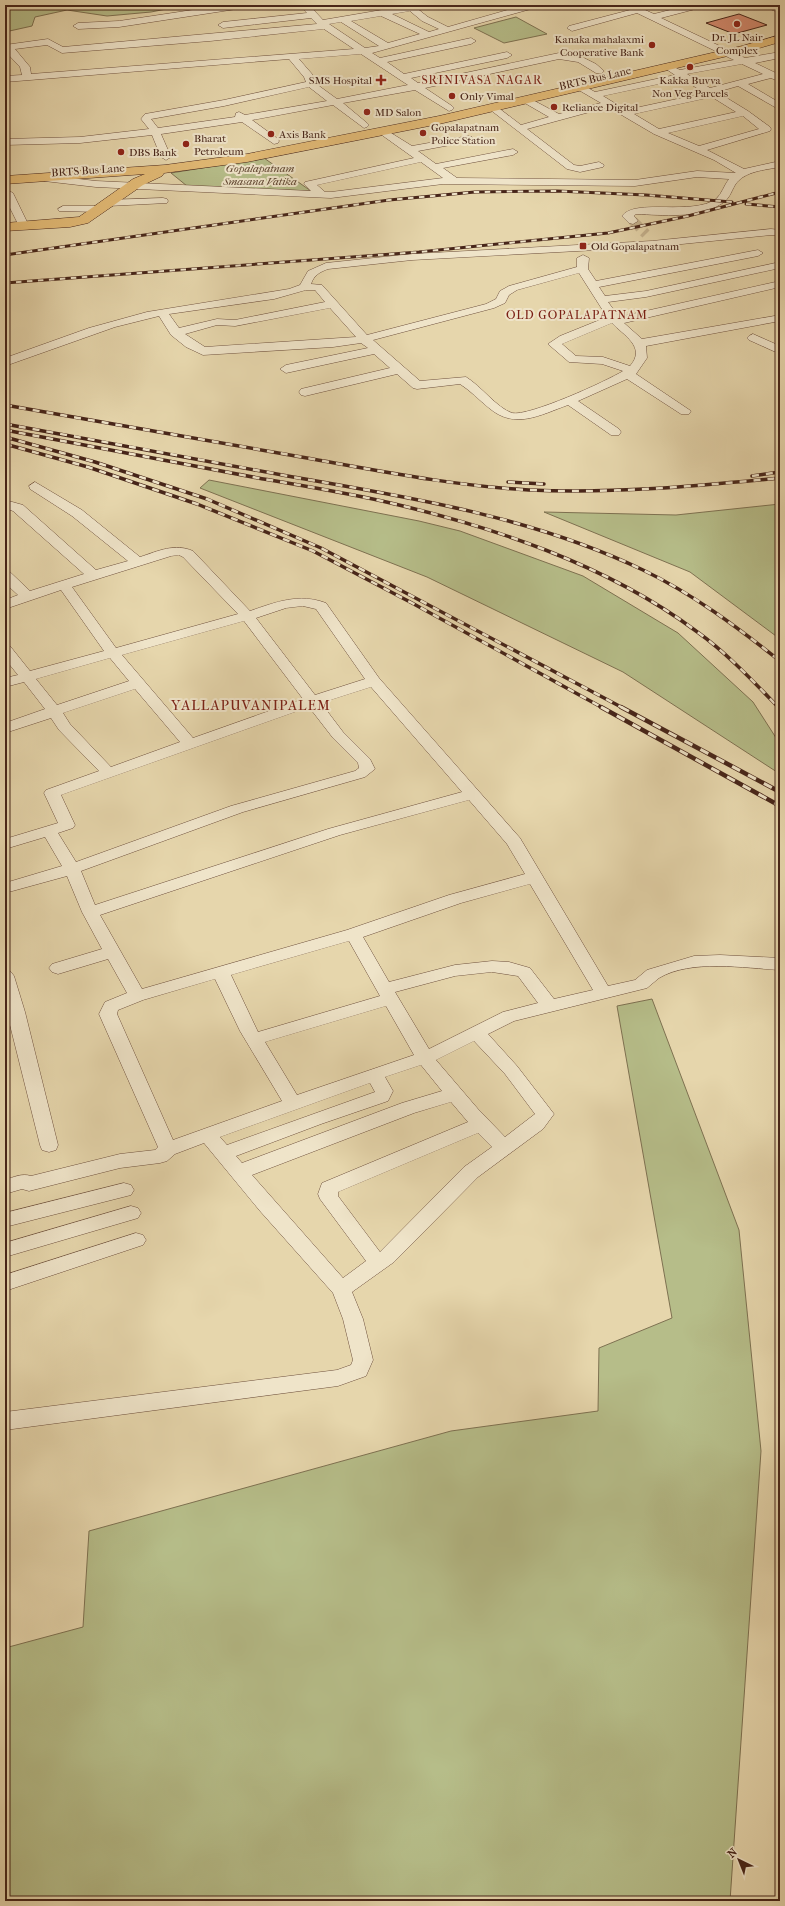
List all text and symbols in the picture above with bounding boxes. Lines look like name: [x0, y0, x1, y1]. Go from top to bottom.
marker: Dr. JL Nair Complex: [732, 19, 742, 29]
place label: Dr. JL Nair Complex: [711, 31, 763, 57]
place label: Kanaka mahalaxmi Cooperative Bank: [554, 33, 645, 59]
marker: Kanaka mahalaxmi Cooperative Bank: [647, 40, 657, 50]
marker: Kakka Buvva Non Veg Parcels: [685, 62, 695, 72]
street label: BRTS Bus Lane: [558, 64, 633, 93]
district label: SRINIVASA NAGAR: [421, 73, 543, 87]
place label: SMS Hospital: [309, 74, 372, 87]
marker: SMS Hospital: [375, 74, 387, 86]
place label: Kakka Buvva Non Veg Parcels: [652, 74, 728, 100]
place label: Only Vimal: [460, 90, 514, 103]
marker: Only Vimal: [447, 91, 457, 101]
place label: Reliance Digital: [562, 101, 638, 114]
marker: Reliance Digital: [549, 102, 559, 112]
place label: MD Salon: [375, 106, 422, 119]
marker: MD Salon: [362, 107, 372, 117]
place label: Gopalapatnam Police Station: [431, 121, 500, 147]
place label: Axis Bank: [278, 128, 326, 141]
marker: Gopalapatnam Police Station: [418, 128, 428, 138]
marker: Axis Bank: [266, 129, 276, 139]
place label: Bharat Petroleum: [194, 132, 244, 158]
marker: Bharat Petroleum: [181, 139, 191, 149]
place label: DBS Bank: [129, 146, 177, 159]
marker: DBS Bank: [116, 147, 126, 157]
street label: BRTS Bus Lane: [51, 161, 126, 180]
park label: Gopalapatnam Smasana Vatika: [222, 162, 297, 188]
place label: Old Gopalapatnam: [591, 240, 680, 253]
marker: Old Gopalapatnam: [578, 241, 588, 251]
district label: OLD GOPALAPATNAM: [506, 308, 648, 322]
district label: YALLAPUVANIPALEM: [170, 697, 331, 714]
north arrow: [719, 1840, 759, 1880]
text: N: [725, 1845, 740, 1861]

